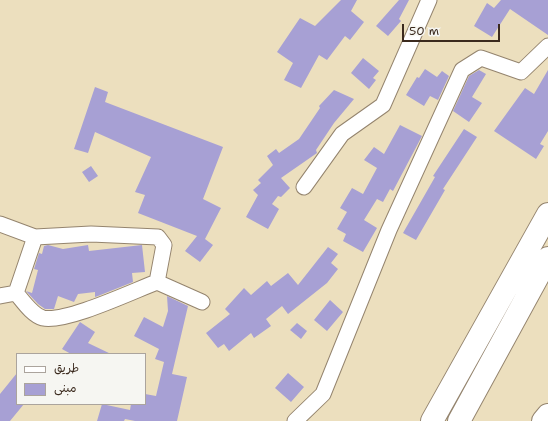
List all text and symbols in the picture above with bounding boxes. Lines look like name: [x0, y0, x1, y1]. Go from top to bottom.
scale bar: [404, 16, 502, 42]
text: 50 m: [409, 23, 439, 39]
legend: [16, 353, 146, 405]
text: طريق: [54, 360, 79, 376]
text: مبنى: [54, 380, 77, 396]

